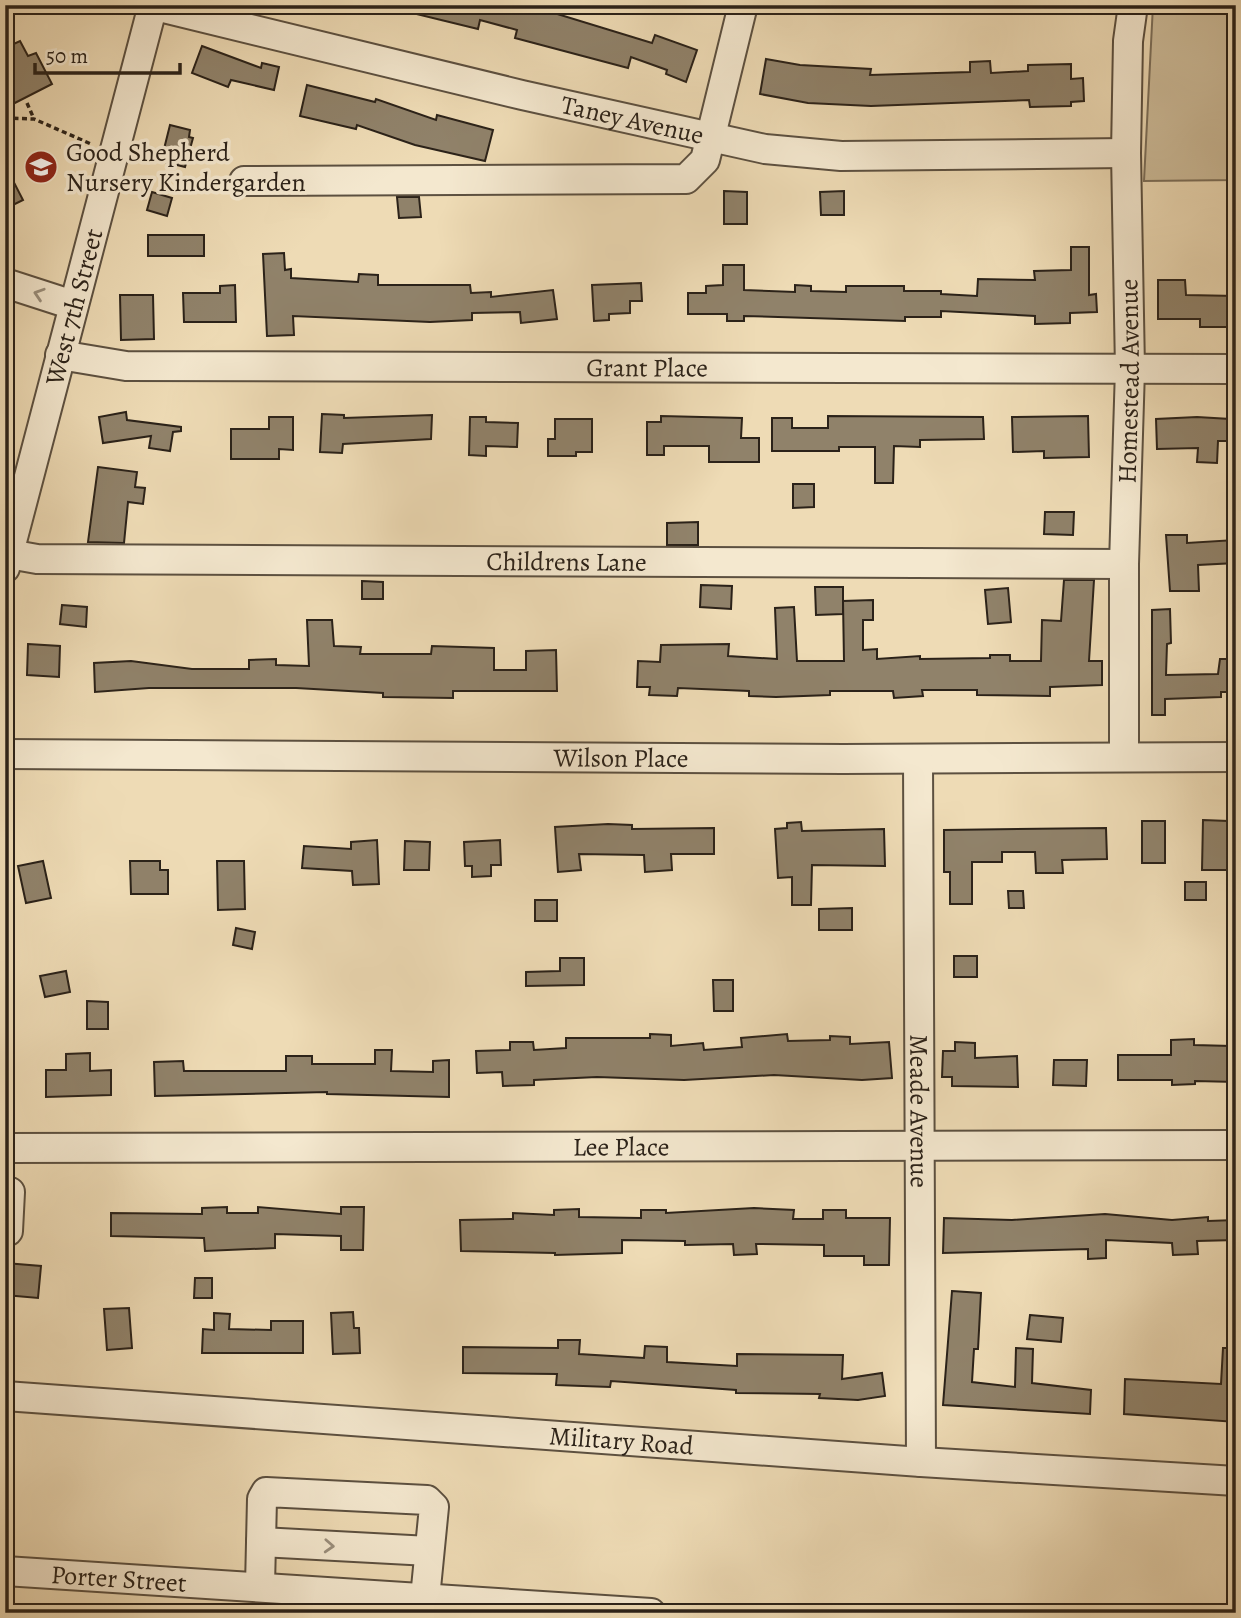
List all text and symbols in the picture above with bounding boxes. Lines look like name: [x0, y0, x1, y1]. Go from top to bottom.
scale bar: [35, 32, 180, 76]
text: 50 m: [46, 42, 88, 70]
street label: Taney Avenue: [558, 87, 707, 153]
place label: Good Shepherd Nursery Kindergarden: [66, 135, 306, 200]
school or university icon: Good Shepherd Nursery Kindergarden: [22, 148, 60, 186]
street label: West 7th Street: [37, 224, 112, 390]
street label: Homestead Avenue: [1109, 278, 1148, 484]
one-way arrow: [34, 288, 46, 302]
street label: Grant Place: [586, 350, 708, 386]
street label: Childrens Lane: [486, 544, 647, 580]
street label: Wilson Place: [552, 740, 689, 776]
street label: Meade Avenue: [901, 1034, 937, 1188]
street label: Lee Place: [573, 1129, 669, 1165]
street label: Military Road: [548, 1418, 695, 1464]
one-way arrow: [324, 1538, 335, 1553]
street label: Porter Street: [50, 1557, 188, 1601]

